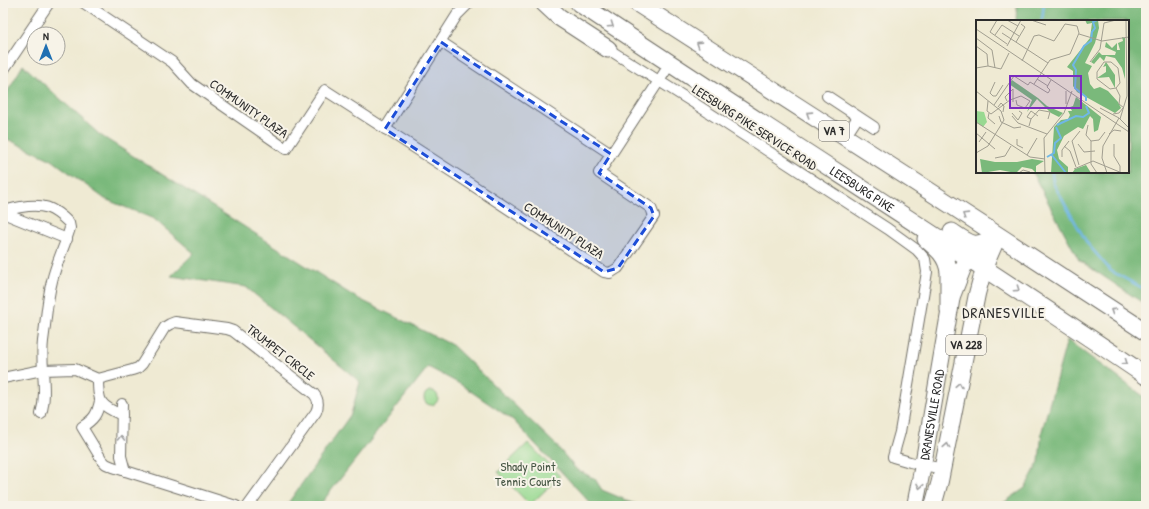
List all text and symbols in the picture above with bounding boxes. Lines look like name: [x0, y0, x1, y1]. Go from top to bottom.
one-way arrow: [607, 20, 614, 28]
inset map: [976, 20, 1129, 173]
north arrow: [26, 26, 66, 66]
text: N: [43, 29, 49, 43]
one-way arrow: [696, 41, 703, 49]
street label: COMMUNITY PLAZA: [206, 74, 292, 142]
street label: LEESBURG PIKE SERVICE ROAD: [689, 80, 822, 175]
one-way arrow: [806, 111, 813, 119]
road number: VA 7: [819, 121, 849, 141]
street label: LEESBURG PIKE: [827, 161, 898, 216]
street label: COMMUNITY PLAZA: [520, 197, 608, 263]
one-way arrow: [962, 212, 969, 219]
one-way arrow: [1013, 284, 1020, 292]
district label: DRANESVILLE: [962, 302, 1046, 323]
one-way arrow: [1111, 309, 1118, 316]
street label: TRUMPET CIRCLE: [243, 320, 319, 384]
road number: VA 228: [946, 335, 986, 355]
one-way arrow: [1121, 357, 1128, 364]
street label: DRANESVILLE ROAD: [915, 367, 948, 461]
one-way arrow: [954, 382, 962, 389]
one-way arrow: [117, 435, 125, 441]
one-way arrow: [942, 443, 951, 449]
park label: Shady Point Tennis Courts: [495, 457, 561, 490]
one-way arrow: [916, 482, 924, 489]

